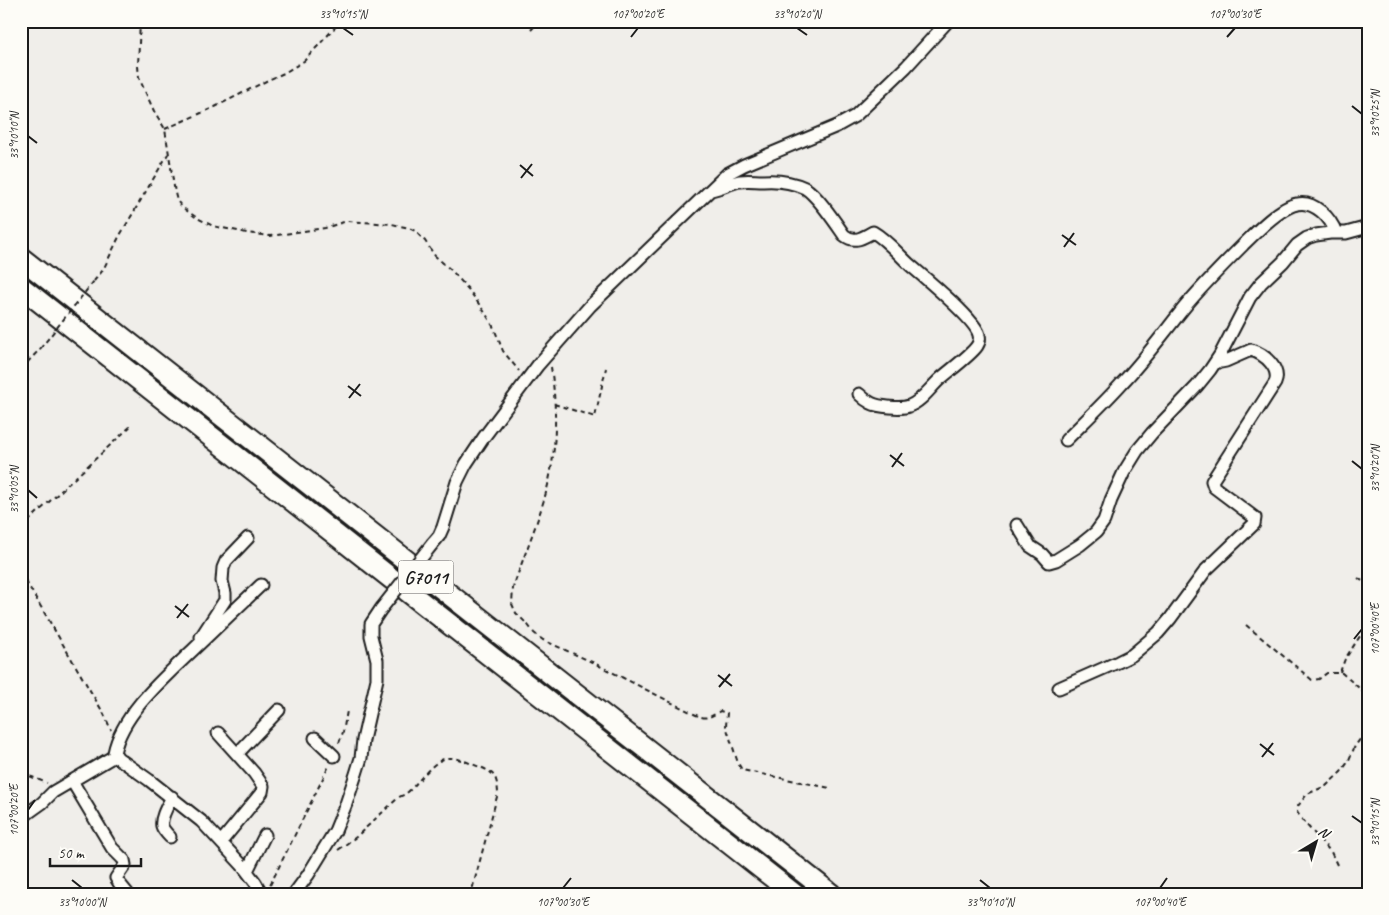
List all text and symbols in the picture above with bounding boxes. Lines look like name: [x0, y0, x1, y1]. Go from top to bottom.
text: 33°10'15"N: [319, 6, 368, 22]
text: 107°00'20"E: [612, 6, 666, 22]
text: 33°10'20"N: [773, 6, 822, 22]
text: 107°00'30"E: [1209, 6, 1263, 22]
text: 33°10'25"N: [1367, 89, 1383, 138]
text: 33°10'10"N: [6, 111, 22, 160]
text: 33°10'20"N: [1367, 444, 1383, 493]
text: 33°10'05"N: [6, 465, 22, 514]
road number: G7011: [398, 560, 454, 594]
text: 107°00'40"E: [1367, 601, 1383, 655]
text: 107°00'20"E: [6, 782, 22, 836]
text: 33°10'15"N: [1367, 798, 1383, 847]
north arrow: [1292, 818, 1342, 868]
text: N: [1315, 823, 1334, 843]
scale bar: [50, 835, 141, 867]
text: 50 m: [58, 844, 85, 863]
text: 33°10'00"N: [58, 894, 107, 910]
text: 107°00'30"E: [537, 894, 591, 910]
text: 33°10'10"N: [966, 894, 1015, 910]
text: 107°00'40"E: [1134, 894, 1188, 910]

